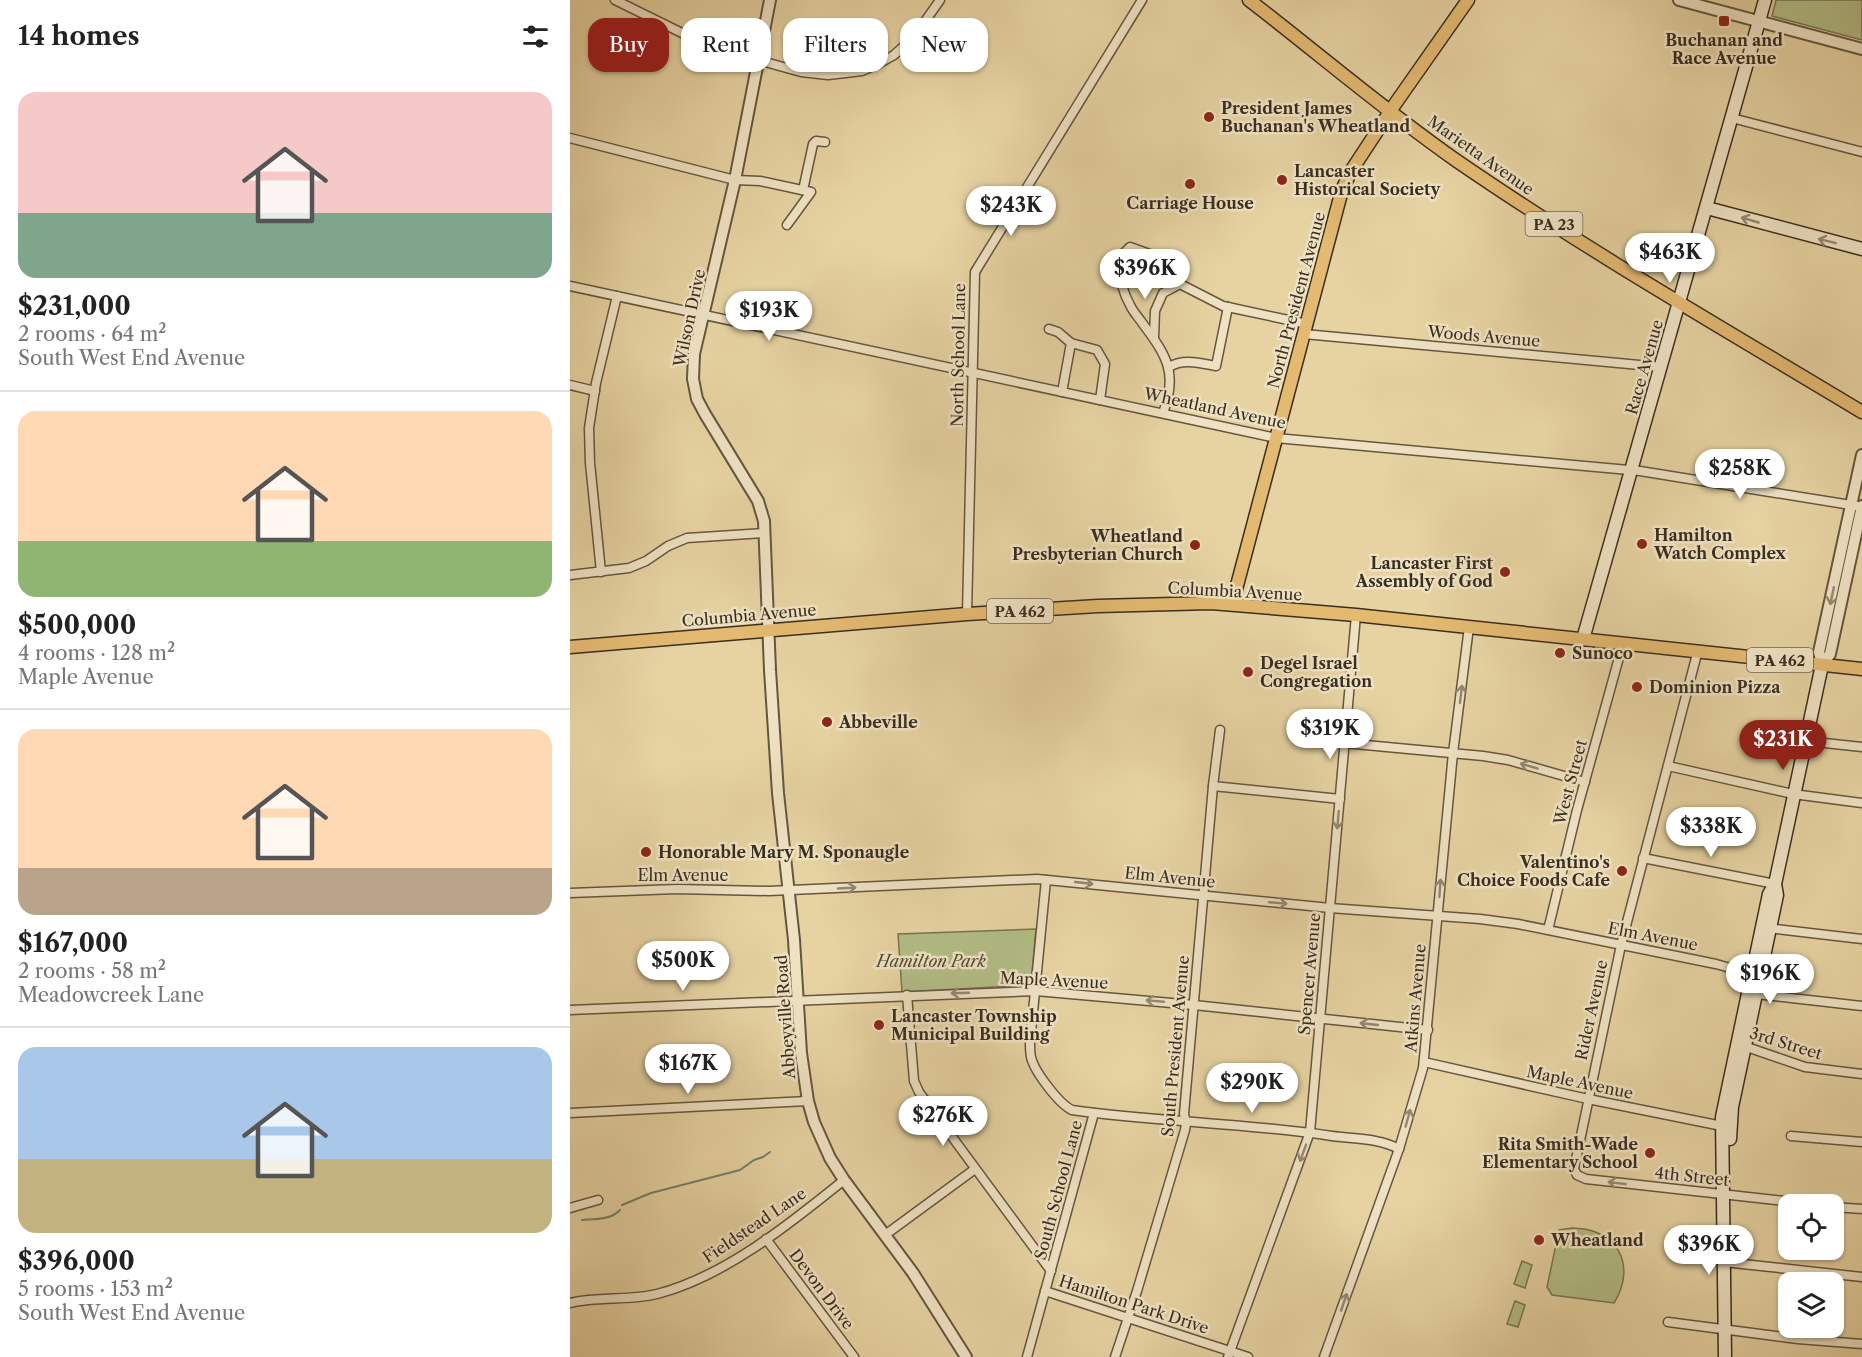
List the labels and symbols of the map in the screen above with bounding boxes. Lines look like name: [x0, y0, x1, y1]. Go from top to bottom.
marker: Buchanan and Race Avenue: [1717, 14, 1731, 28]
place label: Buchanan and Race Avenue: [1665, 30, 1783, 68]
place label: President James Buchanan's Wheatland: [1221, 98, 1411, 136]
marker: President James Buchanan's Wheatland: [1202, 110, 1216, 124]
street label: Marietta Avenue: [1424, 111, 1538, 199]
place label: Lancaster Historical Society: [1294, 161, 1441, 199]
marker: Lancaster Historical Society: [1275, 173, 1289, 187]
marker: Carriage House: [1183, 177, 1197, 191]
pin: $243K: [969, 186, 1053, 237]
place label: Carriage House: [1126, 193, 1254, 213]
street label: North President Avenue: [1263, 209, 1329, 391]
road number: PA 23: [1526, 212, 1582, 236]
one-way arrow: [1741, 214, 1760, 225]
pin: $463K: [1628, 233, 1712, 284]
one-way arrow: [1818, 234, 1837, 246]
pin: $396K: [1103, 249, 1187, 300]
street label: Wilson Drive: [669, 267, 709, 370]
street label: North School Lane: [947, 283, 969, 427]
pin: $193K: [727, 291, 811, 342]
street label: Race Avenue: [1621, 317, 1667, 417]
street label: Woods Avenue: [1426, 321, 1541, 351]
street label: Wheatland Avenue: [1141, 383, 1288, 433]
pin: $258K: [1698, 449, 1782, 500]
place label: Hamilton Watch Complex: [1653, 525, 1786, 563]
place label: Wheatland Presbyterian Church: [1012, 526, 1183, 564]
marker: Hamilton Watch Complex: [1635, 537, 1649, 551]
marker: Wheatland Presbyterian Church: [1188, 538, 1202, 552]
place label: Lancaster First Assembly of God: [1355, 553, 1494, 591]
marker: Lancaster First Assembly of God: [1498, 565, 1512, 579]
street label: Columbia Avenue: [1167, 577, 1303, 605]
one-way arrow: [1825, 587, 1837, 606]
street label: Columbia Avenue: [681, 599, 817, 631]
road number: PA 462: [987, 599, 1053, 623]
place label: Sunoco: [1572, 643, 1633, 663]
marker: Sunoco: [1553, 646, 1567, 660]
road number: PA 462: [1747, 648, 1813, 672]
place label: Degel Israel Congregation: [1260, 653, 1372, 691]
marker: Degel Israel Congregation: [1241, 665, 1255, 679]
place label: Dominion Pizza: [1649, 677, 1781, 697]
marker: Dominion Pizza: [1630, 680, 1644, 694]
one-way arrow: [1456, 685, 1467, 704]
pin: $319K: [1288, 709, 1372, 760]
place label: Abbeville: [838, 712, 918, 732]
marker: Abbeville: [820, 715, 834, 729]
pin: $231K: [1741, 720, 1825, 771]
street label: West Street: [1549, 737, 1591, 828]
one-way arrow: [1520, 760, 1539, 771]
pin: $338K: [1669, 807, 1753, 858]
one-way arrow: [1332, 809, 1343, 829]
place label: Honorable Mary M. Sponaugle: [658, 842, 910, 862]
marker: Honorable Mary M. Sponaugle: [639, 845, 653, 859]
place label: Valentino's Choice Foods Cafe: [1457, 852, 1610, 890]
street label: Elm Avenue: [1124, 862, 1216, 892]
marker: Valentino's Choice Foods Cafe: [1615, 864, 1629, 878]
street label: Elm Avenue: [637, 865, 729, 885]
one-way arrow: [1073, 878, 1093, 889]
one-way arrow: [1435, 878, 1446, 898]
one-way arrow: [837, 882, 857, 893]
one-way arrow: [1268, 898, 1287, 909]
street label: Spencer Avenue: [1294, 912, 1324, 1036]
street label: Elm Avenue: [1606, 917, 1700, 955]
pin: $500K: [641, 941, 725, 992]
street label: Atkins Avenue: [1400, 943, 1430, 1054]
park label: Hamilton Park: [874, 951, 986, 971]
street label: Abbeyville Road: [771, 954, 799, 1081]
street label: South President Avenue: [1157, 954, 1193, 1138]
pin: $196K: [1728, 954, 1812, 1005]
street label: Rider Avenue: [1571, 958, 1611, 1062]
street label: Maple Avenue: [999, 967, 1109, 993]
one-way arrow: [951, 987, 971, 999]
one-way arrow: [1145, 995, 1165, 1006]
place label: Lancaster Township Municipal Building: [891, 1006, 1057, 1044]
marker: Lancaster Township Municipal Building: [872, 1018, 886, 1032]
one-way arrow: [1360, 1018, 1380, 1029]
street label: 3rd Street: [1747, 1023, 1825, 1064]
pin: $167K: [646, 1044, 730, 1095]
street label: Maple Avenue: [1525, 1061, 1635, 1103]
pin: $290K: [1210, 1063, 1294, 1114]
pin: $276K: [901, 1096, 985, 1147]
one-way arrow: [1403, 1109, 1414, 1128]
street label: South School Lane: [1030, 1118, 1086, 1262]
place label: Rita Smith-Wade Elementary School: [1482, 1134, 1638, 1172]
one-way arrow: [1296, 1143, 1307, 1162]
marker: Rita Smith-Wade Elementary School: [1643, 1146, 1657, 1160]
street label: 4th Street: [1654, 1162, 1730, 1190]
one-way arrow: [1608, 1177, 1628, 1188]
street label: Fieldstead Lane: [698, 1183, 810, 1267]
pin: $396K: [1667, 1225, 1751, 1276]
place label: Wheatland: [1550, 1230, 1644, 1250]
marker: Wheatland: [1532, 1233, 1546, 1247]
street label: Devon Drive: [785, 1245, 859, 1333]
street label: Hamilton Park Drive: [1056, 1270, 1212, 1338]
one-way arrow: [1339, 1293, 1350, 1312]

